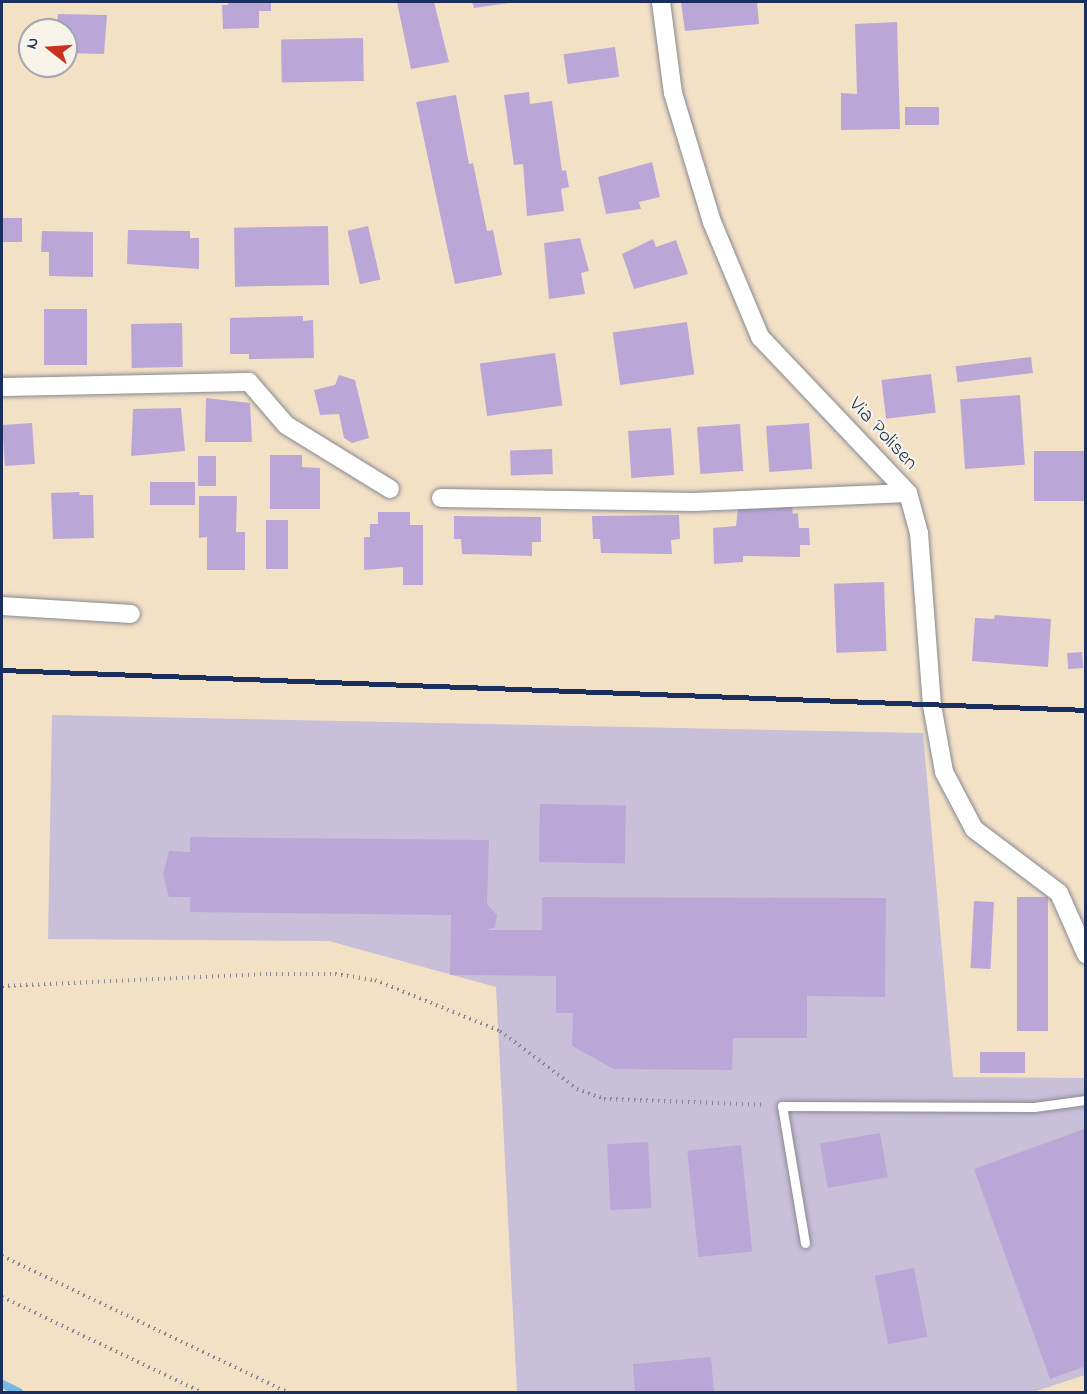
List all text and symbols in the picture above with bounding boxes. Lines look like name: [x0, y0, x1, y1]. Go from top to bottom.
north arrow: [18, 18, 78, 78]
text: N: [20, 35, 46, 52]
street label: Via Polisen: [843, 392, 923, 476]

